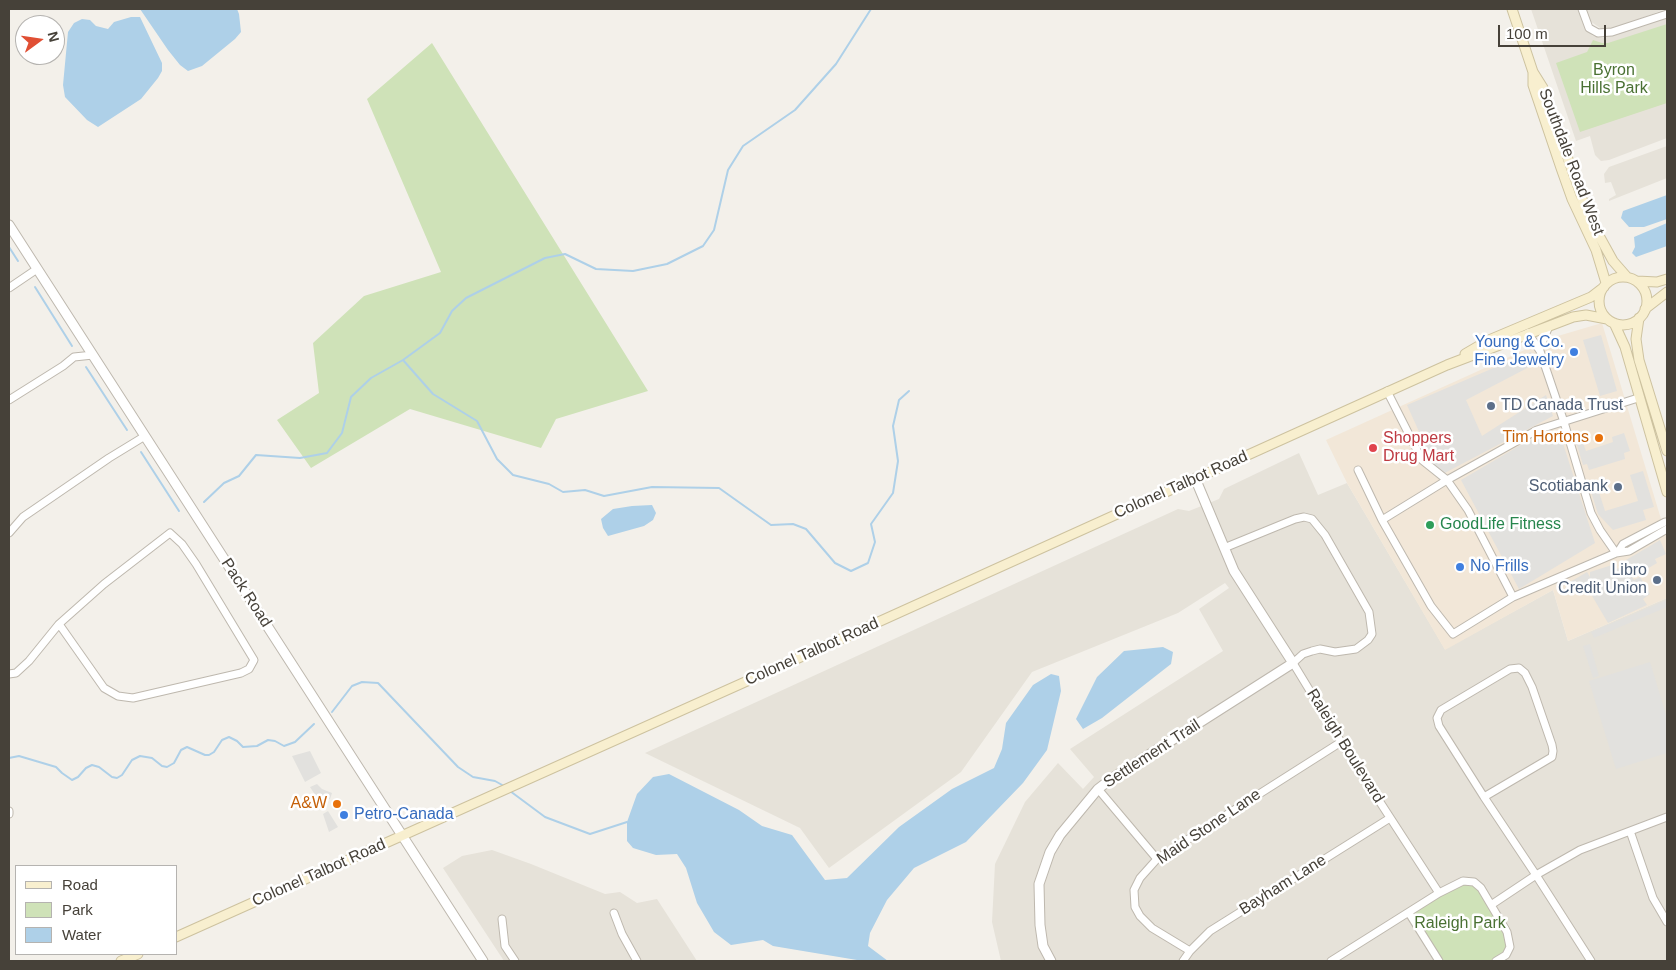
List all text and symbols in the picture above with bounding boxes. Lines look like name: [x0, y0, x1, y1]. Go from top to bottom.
north arrow: [15, 15, 65, 65]
scale bar: [1501, 15, 1608, 47]
text: 100 m: [1506, 25, 1548, 42]
text: N: [45, 30, 63, 43]
park label: Byron Hills Park: [1580, 61, 1648, 99]
street label: Southdale Road West: [1534, 86, 1608, 238]
place label: Young & Co. Fine Jewelry: [1474, 333, 1564, 371]
marker: Young & Co. Fine Jewelry: [1568, 346, 1580, 358]
place label: TD Canada Trust: [1501, 396, 1623, 416]
marker: TD Canada Trust: [1485, 400, 1497, 412]
place label: Tim Hortons: [1502, 428, 1589, 448]
place label: Shoppers Drug Mart: [1383, 429, 1454, 467]
marker: Tim Hortons: [1593, 432, 1605, 444]
marker: Shoppers Drug Mart: [1367, 442, 1379, 454]
street label: Colonel Talbot Road: [1111, 447, 1251, 523]
place label: Scotiabank: [1529, 477, 1608, 497]
marker: Scotiabank: [1612, 481, 1624, 493]
place label: GoodLife Fitness: [1440, 515, 1561, 535]
marker: GoodLife Fitness: [1424, 519, 1436, 531]
street label: Pack Road: [217, 555, 275, 631]
place label: No Frills: [1470, 557, 1529, 577]
marker: No Frills: [1454, 561, 1466, 573]
place label: Libro Credit Union: [1558, 561, 1647, 599]
marker: Libro Credit Union: [1651, 574, 1663, 586]
street label: Colonel Talbot Road: [742, 614, 882, 690]
street label: Raleigh Boulevard: [1302, 685, 1388, 807]
street label: Settlement Trail: [1100, 716, 1204, 792]
street label: Maid Stone Lane: [1153, 785, 1265, 869]
place label: A&W: [291, 794, 327, 814]
marker: A&W: [331, 798, 343, 810]
place label: Petro-Canada: [354, 805, 454, 825]
marker: Petro-Canada: [338, 809, 350, 821]
street label: Colonel Talbot Road: [249, 835, 389, 911]
street label: Bayham Lane: [1236, 851, 1330, 919]
legend: [15, 865, 178, 955]
text: Road: [62, 876, 98, 893]
text: Park: [62, 901, 93, 918]
park label: Raleigh Park: [1414, 914, 1506, 934]
text: Water: [62, 926, 101, 943]

